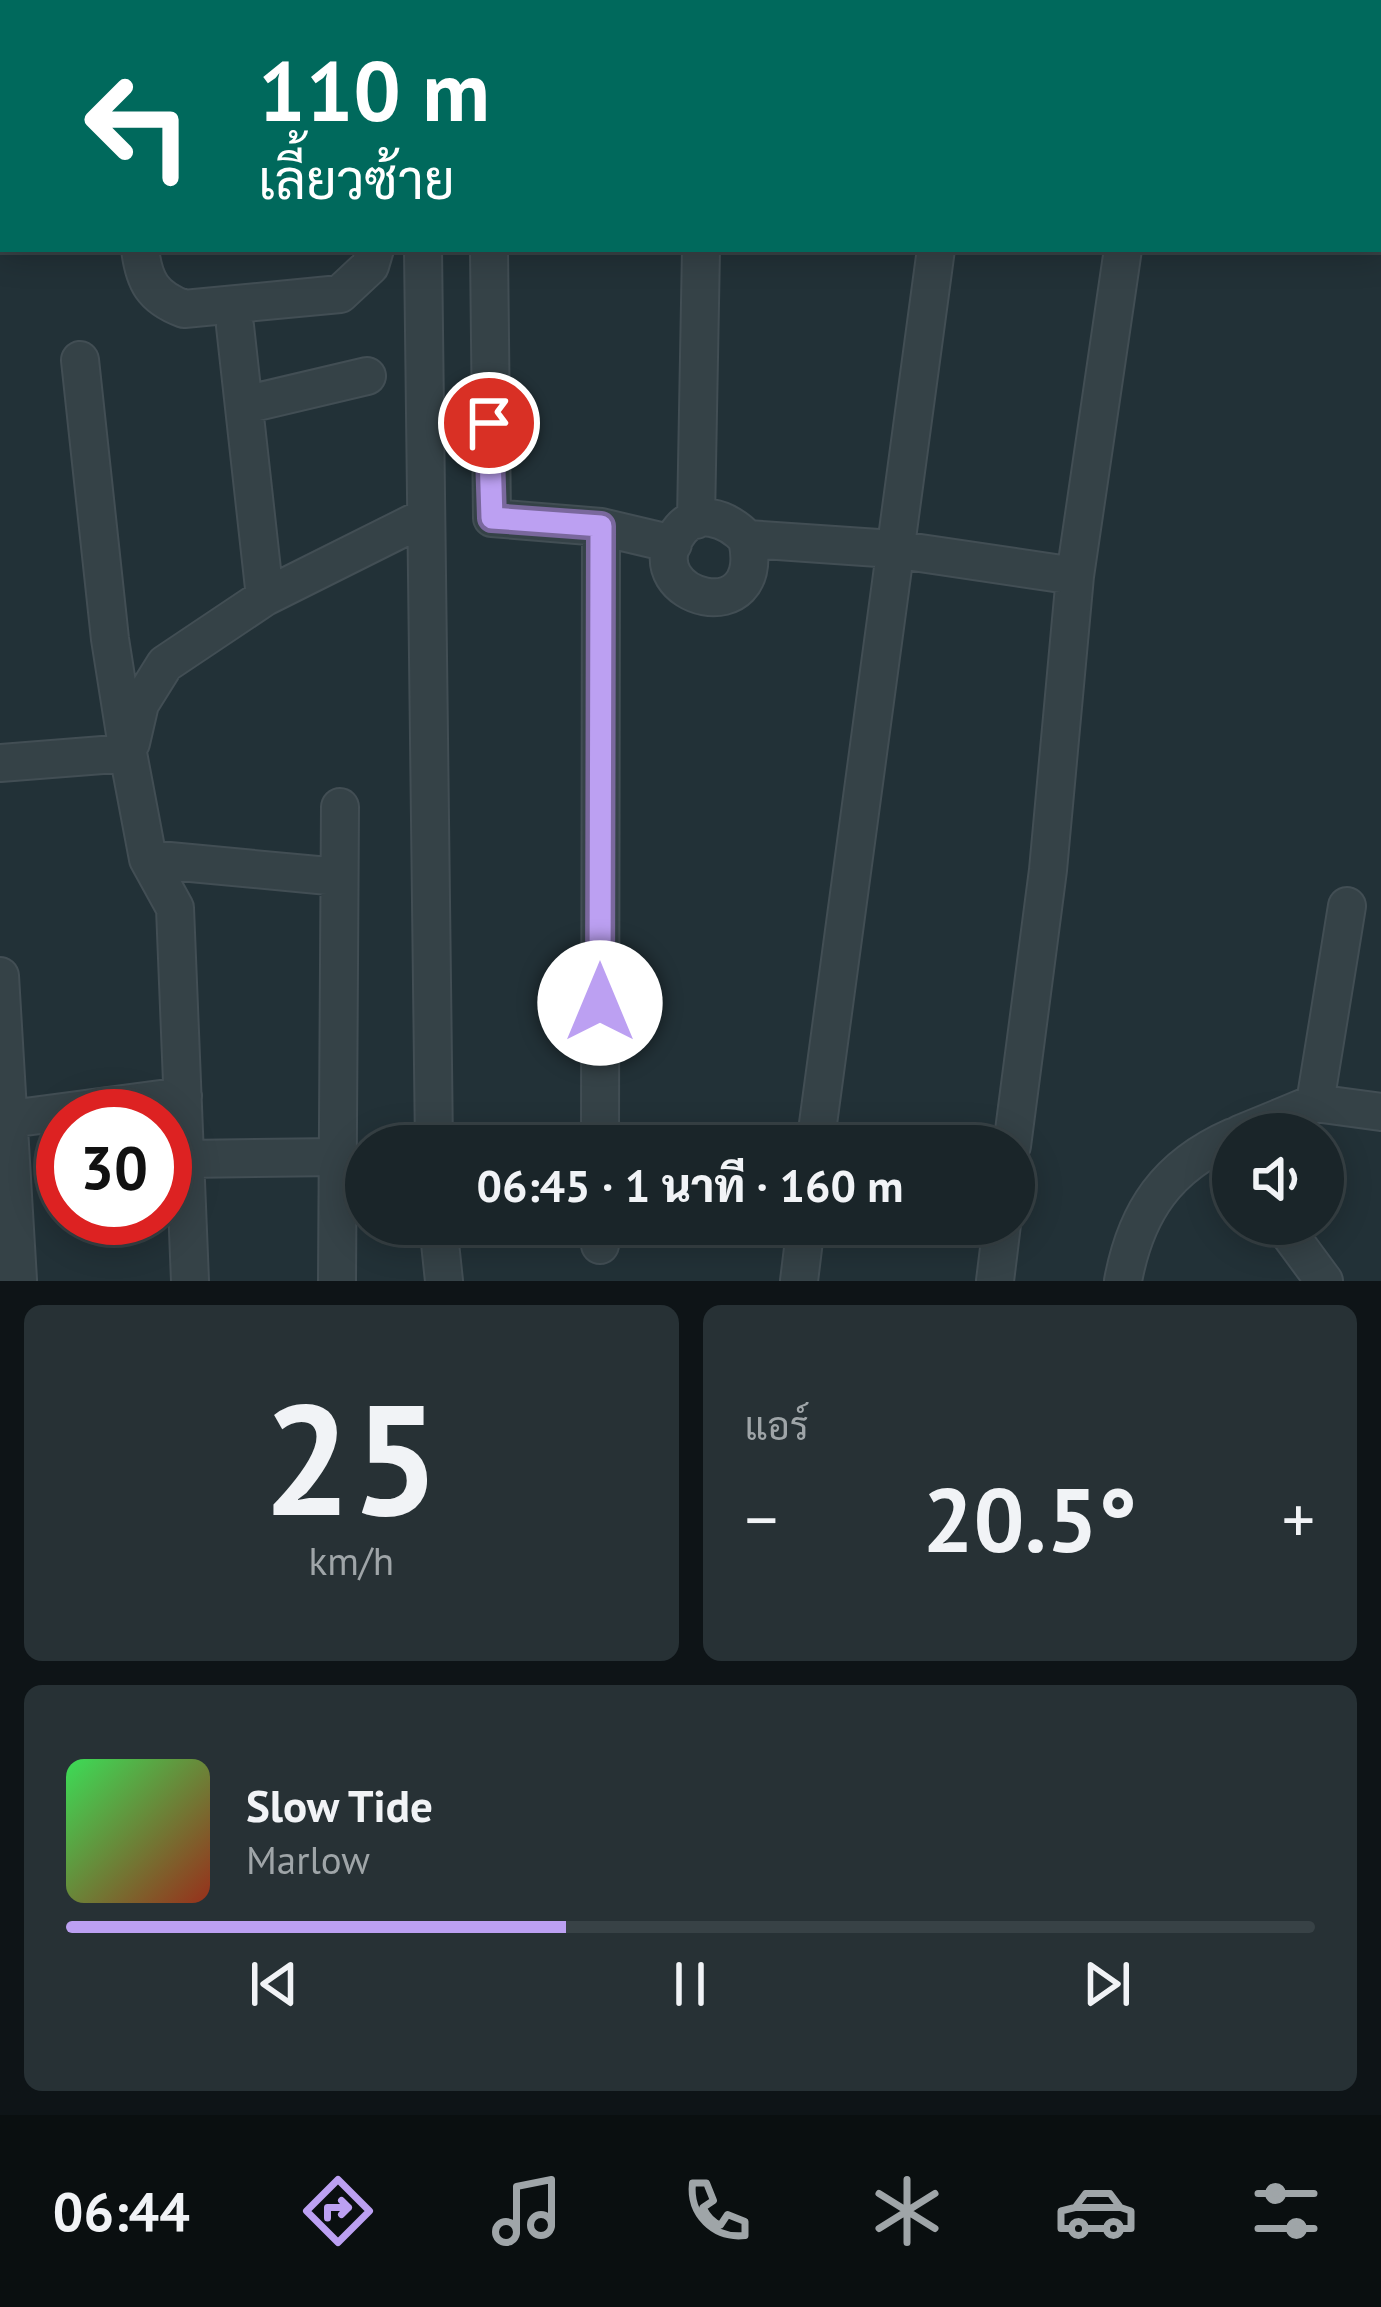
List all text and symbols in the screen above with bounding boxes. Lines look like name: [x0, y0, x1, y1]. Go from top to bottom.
text: 110 m: [258, 35, 490, 144]
icon: left: [60, 48, 216, 204]
text: เลี้ยวซ้าย: [258, 144, 455, 214]
pin: [438, 372, 540, 474]
icon: arrive: [456, 390, 522, 456]
position arrow: [537, 940, 663, 1066]
speed limit sign: 30: [36, 1089, 192, 1245]
map controls: [1212, 1113, 1344, 1245]
button: sound: [1212, 1113, 1344, 1245]
text: 06:45 · 1 นาที · 160 m: [476, 1156, 904, 1214]
text: 25: [263, 1356, 440, 1558]
text: แอร์: [745, 1400, 809, 1451]
text: 20.5°: [922, 1460, 1137, 1577]
text: −: [745, 1476, 778, 1561]
text: +: [1282, 1476, 1315, 1561]
text: km/h: [309, 1535, 394, 1586]
text: Slow Tide: [246, 1776, 433, 1834]
text: Marlow: [246, 1834, 370, 1885]
icon: previous: [241, 1951, 307, 2017]
icon: pause: [657, 1951, 723, 2017]
icon: next: [1074, 1951, 1140, 2017]
icon: directions: [296, 2169, 380, 2253]
icon: music: [485, 2169, 569, 2253]
icon: phone: [675, 2169, 759, 2253]
icon: climate: [865, 2169, 949, 2253]
icon: car: [1054, 2169, 1138, 2253]
icon: filters: [1244, 2169, 1328, 2253]
text: 06:44: [53, 2176, 190, 2246]

